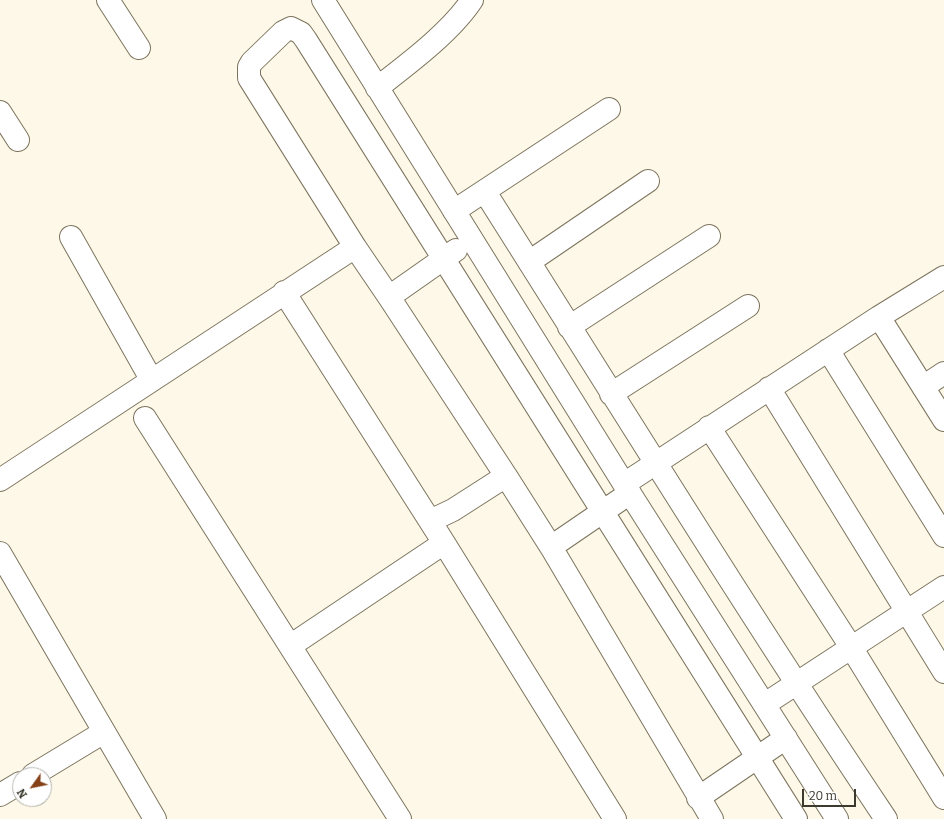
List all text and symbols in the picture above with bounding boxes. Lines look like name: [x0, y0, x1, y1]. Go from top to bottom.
north arrow: [12, 767, 52, 807]
scale bar: [804, 781, 858, 807]
text: N: [15, 786, 30, 800]
text: 20 m: [809, 789, 837, 803]

